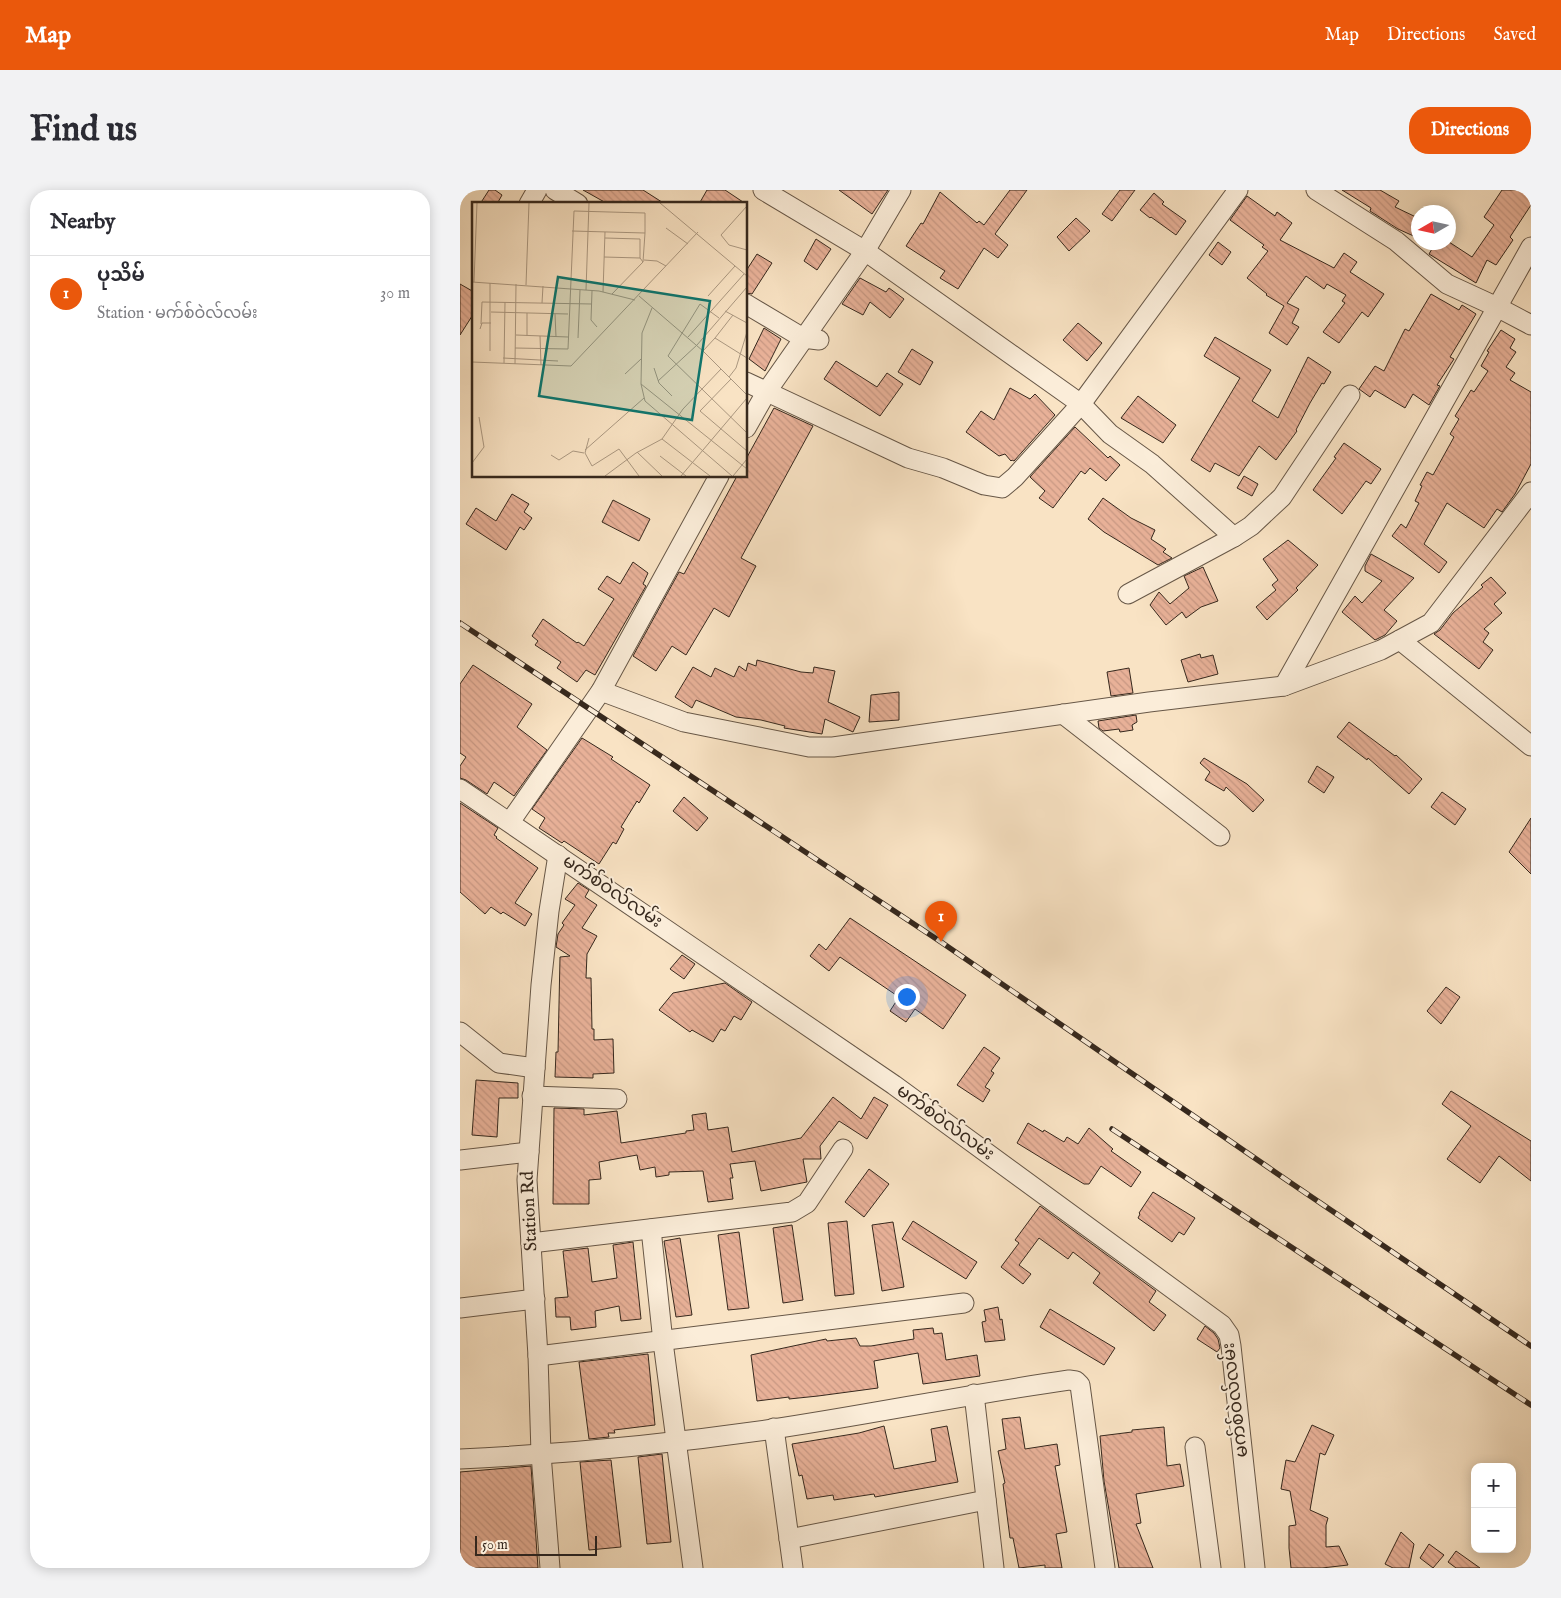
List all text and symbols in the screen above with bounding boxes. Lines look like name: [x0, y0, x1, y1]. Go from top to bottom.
text: Map: [25, 20, 71, 51]
text: Map: [1325, 24, 1359, 47]
text: Directions: [1387, 24, 1465, 47]
text: Saved: [1493, 24, 1536, 47]
button: Directions: [1409, 107, 1531, 154]
text: Find us: [30, 108, 137, 153]
inset map: [472, 202, 748, 478]
north arrow: [1411, 205, 1456, 250]
text: Nearby: [50, 209, 115, 236]
text: ပုသိမ်: [97, 264, 145, 288]
text: 1: [63, 284, 69, 304]
text: 30 m: [380, 284, 410, 304]
text: Station · မက်စ်ဝဲလ်လမ်း: [97, 304, 258, 324]
street label: မက်စ်ဝဲလ်လမ်း: [558, 848, 668, 934]
pin: 1: [925, 901, 957, 942]
your location: [894, 984, 920, 1010]
street label: မက်စ်ဝဲလ်လမ်း: [891, 1077, 1000, 1166]
street label: Station Rd: [516, 1170, 544, 1252]
street label: မက်စ်ဝဲလ်လမ်း: [1215, 1341, 1254, 1459]
map controls: [1471, 1463, 1516, 1553]
button: +: [1471, 1463, 1516, 1508]
button: −: [1471, 1508, 1516, 1553]
scale bar: [475, 1533, 598, 1556]
text: 50 m: [482, 1536, 508, 1554]

